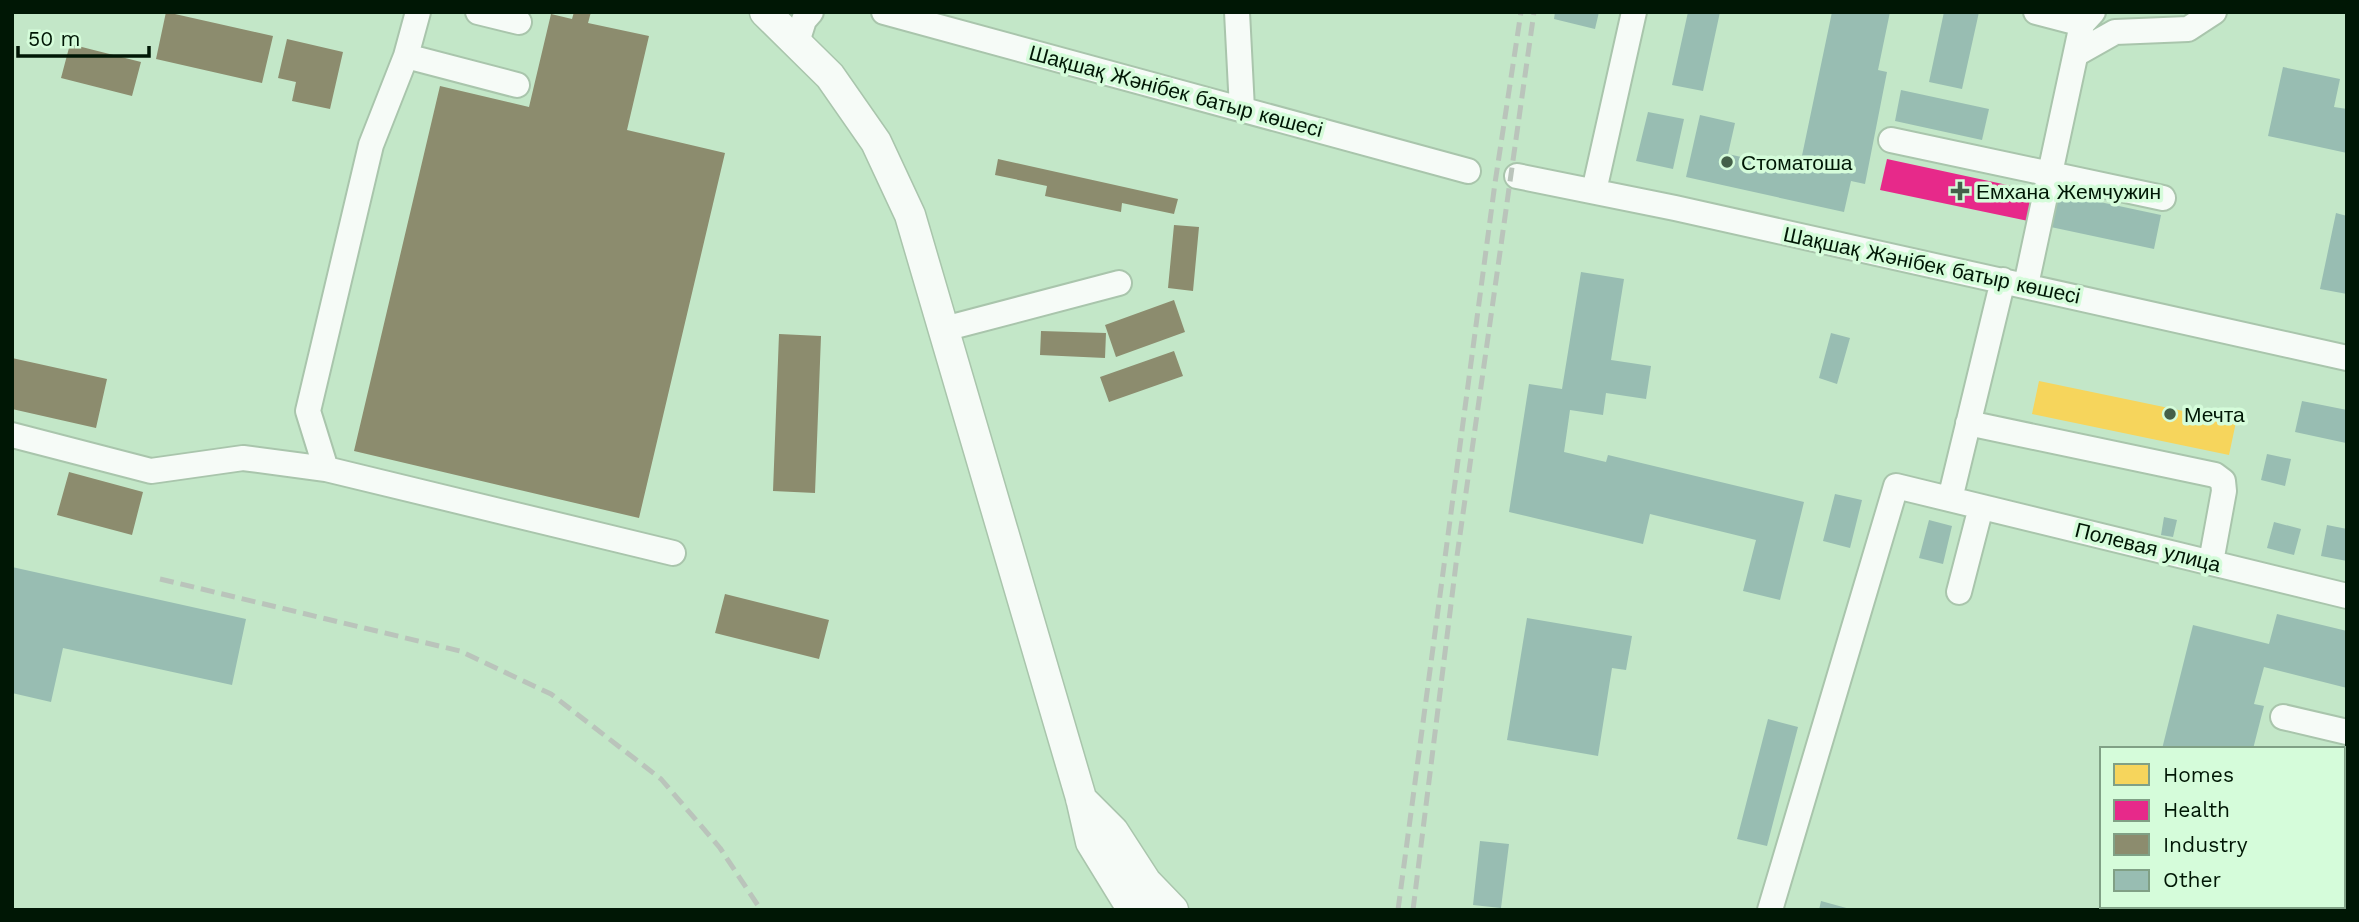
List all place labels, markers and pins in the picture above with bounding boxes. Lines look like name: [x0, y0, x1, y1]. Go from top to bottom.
place label: Стоматоша: [1741, 150, 1853, 175]
marker: Стоматоша: [1719, 154, 1735, 170]
place label: Емхана Жемчужин: [1976, 179, 2161, 204]
marker: Емхана Жемчужин: [1950, 181, 1970, 201]
place label: Мечта: [2184, 402, 2245, 427]
marker: Мечта: [2162, 406, 2178, 422]

